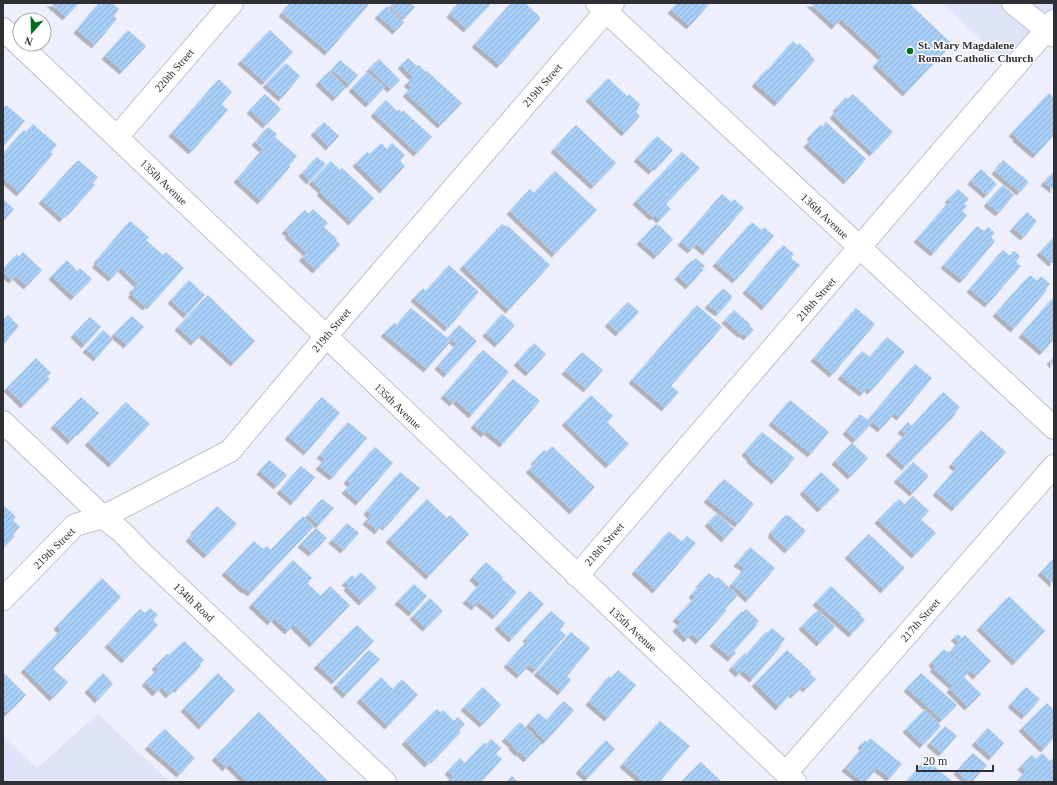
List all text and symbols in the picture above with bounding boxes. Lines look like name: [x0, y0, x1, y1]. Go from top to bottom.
north arrow: [12, 12, 52, 52]
text: N: [23, 34, 34, 48]
place label: St. Mary Magdalene Roman Catholic Church: [918, 39, 1033, 64]
street label: 220th Street: [152, 46, 196, 94]
marker: St. Mary Magdalene Roman Catholic Church: [905, 46, 915, 56]
street label: 219th Street: [520, 61, 564, 109]
street label: 135th Avenue: [138, 157, 190, 207]
street label: 136th Avenue: [799, 191, 851, 241]
street label: 218th Street: [794, 275, 838, 323]
street label: 219th Street: [309, 306, 353, 354]
street label: 135th Avenue: [372, 381, 424, 431]
street label: 218th Street: [582, 520, 626, 568]
street label: 219th Street: [31, 525, 77, 571]
street label: 134th Road: [171, 580, 217, 624]
street label: 217th Street: [898, 596, 942, 644]
street label: 135th Avenue: [607, 604, 659, 654]
scale bar: [917, 747, 993, 773]
text: 20 m: [923, 754, 948, 768]

